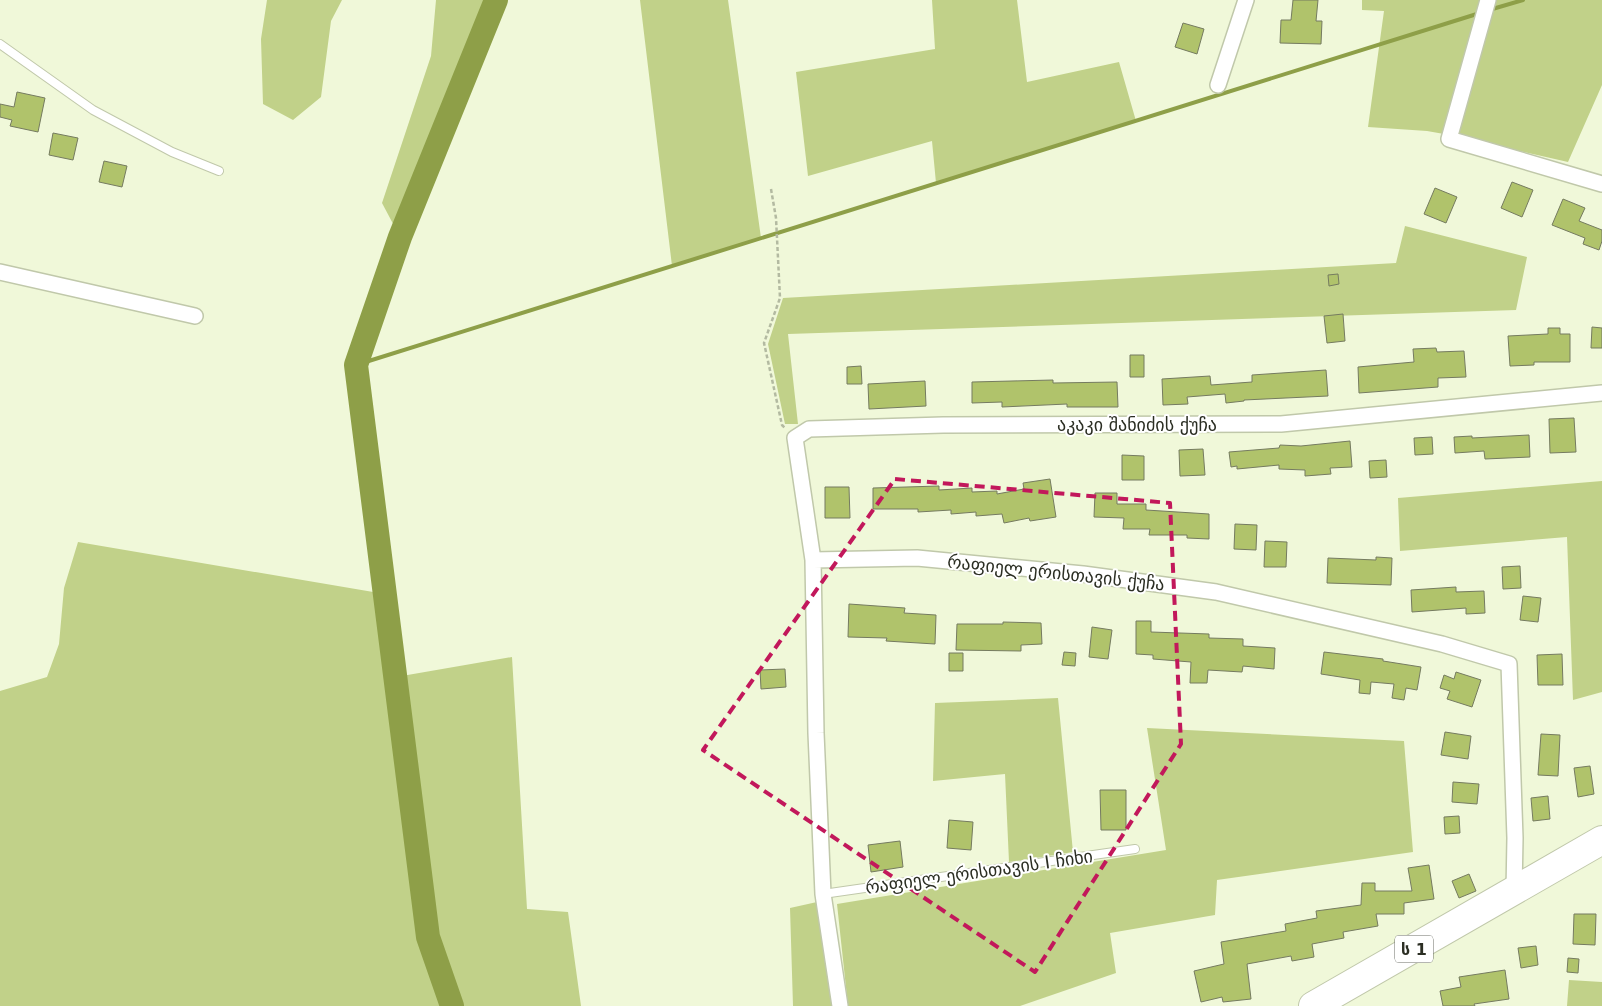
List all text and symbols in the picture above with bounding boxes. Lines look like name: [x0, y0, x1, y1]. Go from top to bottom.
street label: აკაკი შანიძის ქუჩა: [1057, 414, 1217, 435]
street label: რაფიელ ერისთავის ქუჩა: [946, 551, 1166, 594]
street label: რაფიელ ერისთავის I ჩიხი: [864, 845, 1094, 898]
road number: ს 1: [1395, 936, 1433, 962]

